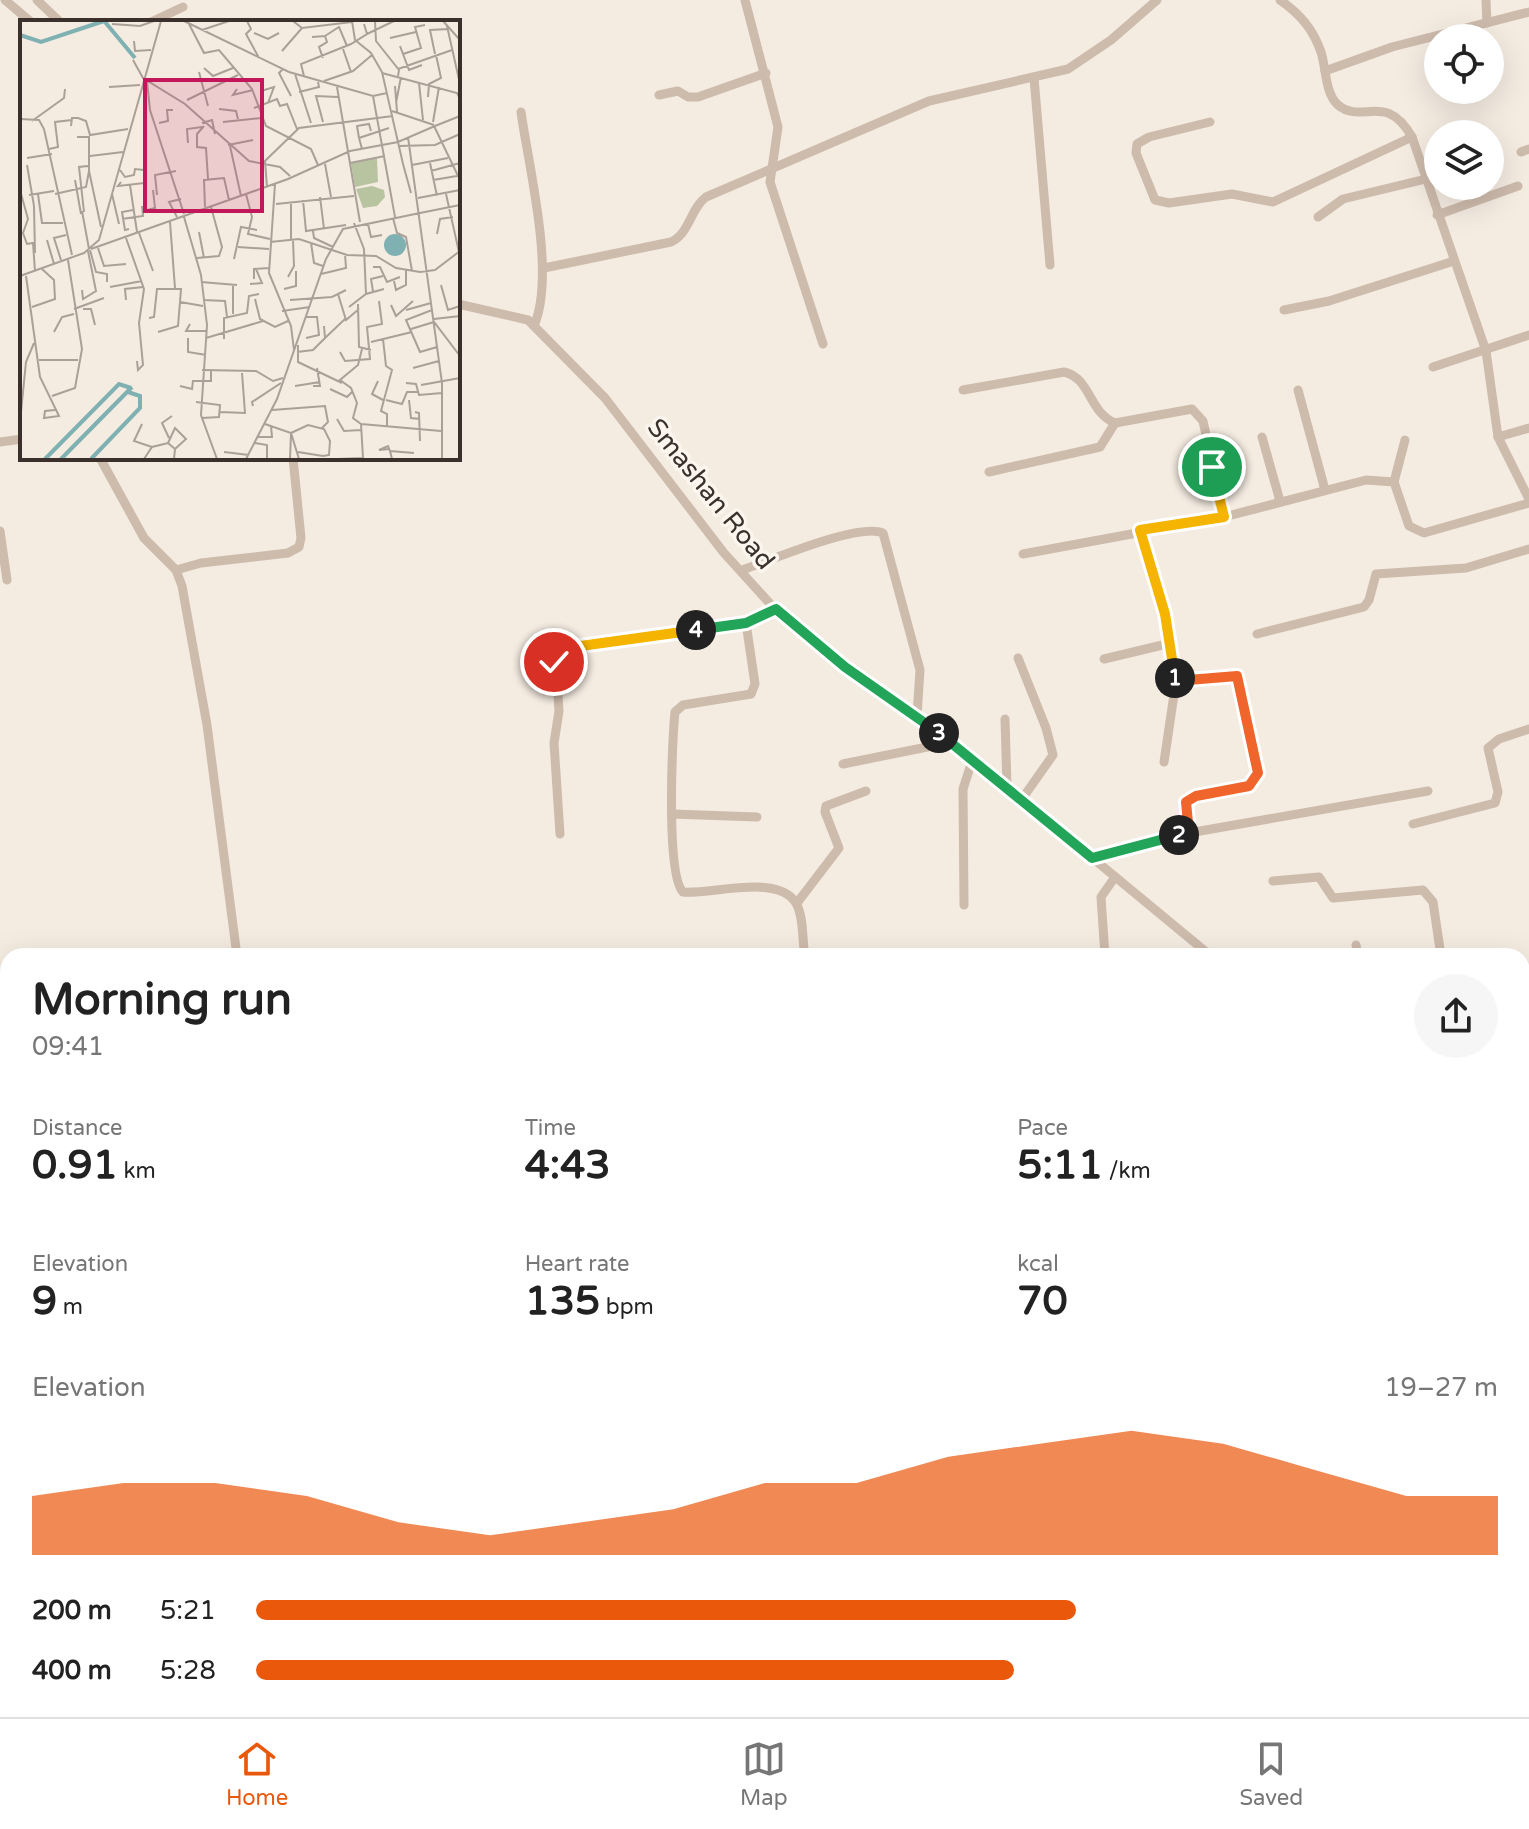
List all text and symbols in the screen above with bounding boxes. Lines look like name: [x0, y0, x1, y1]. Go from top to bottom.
inset map: [20, 20, 460, 460]
map controls: [1424, 24, 1504, 200]
button: locate: [1424, 24, 1504, 104]
button: layers: [1424, 120, 1504, 200]
street label: Smashan Road: [641, 412, 781, 576]
pin: [1178, 433, 1246, 501]
icon: arrive: [1190, 445, 1234, 489]
pin: 4: [676, 610, 716, 650]
text: 4: [689, 617, 703, 643]
pin: [520, 628, 588, 696]
icon: check: [532, 640, 576, 684]
pin: 1: [1155, 658, 1195, 698]
text: 1: [1168, 665, 1182, 691]
pin: 3: [919, 713, 959, 753]
text: 3: [932, 720, 946, 746]
pin: 2: [1159, 815, 1199, 855]
text: 2: [1172, 822, 1186, 848]
text: Morning run: [32, 974, 292, 1027]
button: share: [1414, 974, 1498, 1058]
text: 09:41: [32, 1031, 104, 1062]
text: Distance: [32, 1115, 123, 1141]
text: Time: [525, 1115, 576, 1141]
text: Pace: [1017, 1115, 1068, 1141]
text: 0.91: [32, 1141, 118, 1189]
text: 4:43: [525, 1141, 610, 1189]
text: 5:11: [1017, 1141, 1103, 1189]
text: km: [118, 1158, 156, 1184]
text: /km: [1103, 1158, 1151, 1184]
text: Elevation: [32, 1251, 128, 1277]
text: Heart rate: [525, 1251, 630, 1277]
text: kcal: [1017, 1251, 1059, 1277]
text: 9: [32, 1277, 57, 1325]
text: 135: [525, 1277, 600, 1325]
text: 70: [1017, 1277, 1068, 1325]
text: m: [57, 1294, 83, 1320]
text: bpm: [600, 1294, 654, 1320]
text: Elevation: [32, 1372, 146, 1403]
text: 19–27 m: [1384, 1372, 1498, 1403]
text: 200 m: [32, 1595, 112, 1626]
text: 5:21: [160, 1595, 216, 1626]
text: 400 m: [32, 1655, 112, 1686]
text: 5:28: [160, 1655, 216, 1686]
tab: Home: [226, 1737, 288, 1811]
tab: Map: [740, 1737, 788, 1811]
tab: Saved: [1239, 1737, 1303, 1811]

